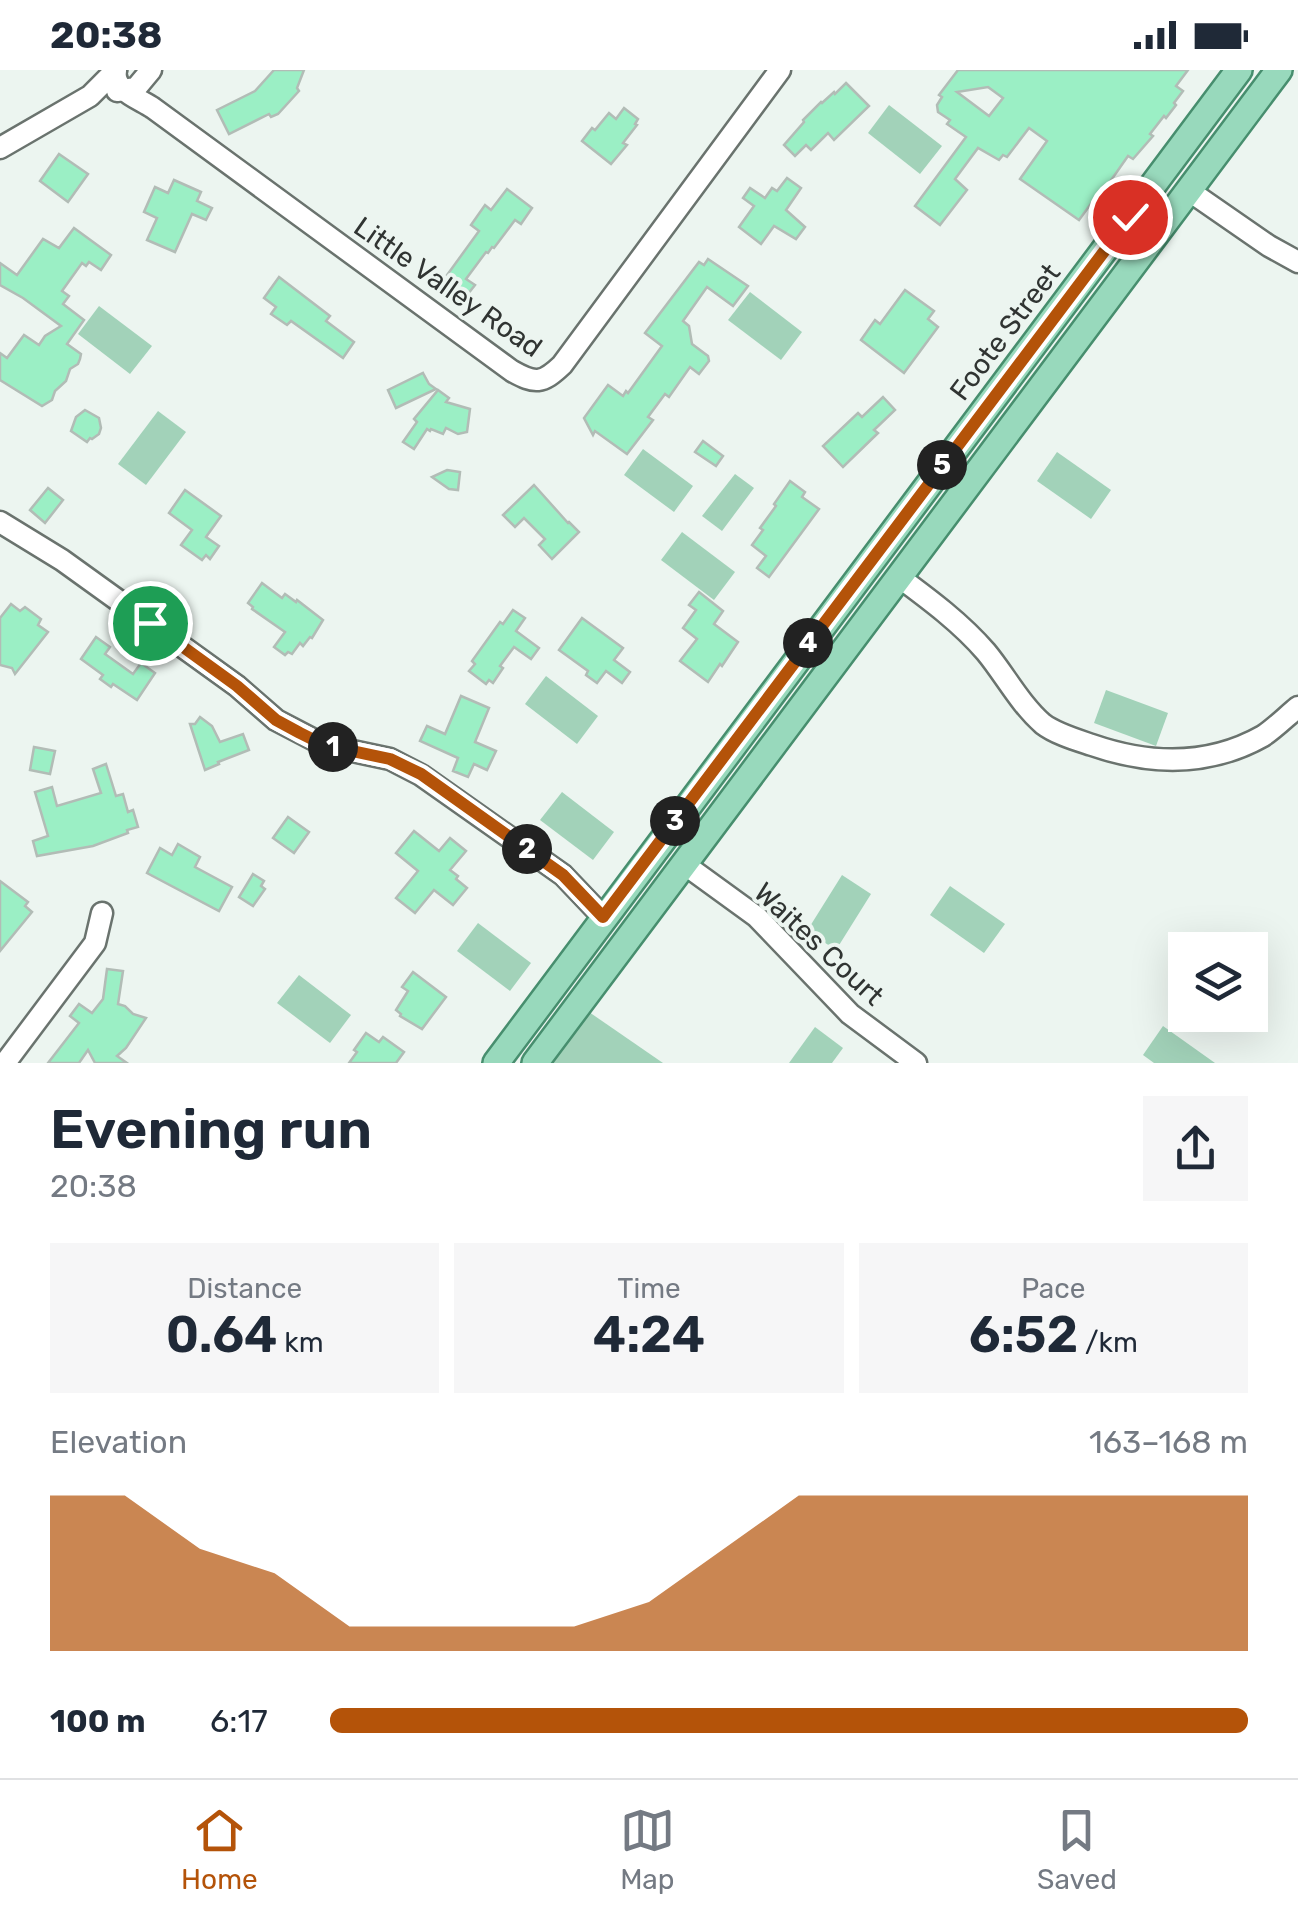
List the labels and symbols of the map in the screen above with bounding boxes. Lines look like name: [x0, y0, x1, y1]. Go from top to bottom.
pin: [1088, 175, 1173, 260]
street label: Little Valley Road: [348, 210, 548, 364]
street label: Foote Street: [943, 257, 1067, 407]
pin: 5: [917, 440, 967, 490]
pin: [108, 581, 193, 666]
pin: 4: [783, 618, 833, 668]
pin: 1: [308, 722, 358, 772]
pin: 3: [650, 796, 700, 846]
pin: 2: [502, 824, 552, 874]
street label: Waites Court: [747, 876, 891, 1012]

